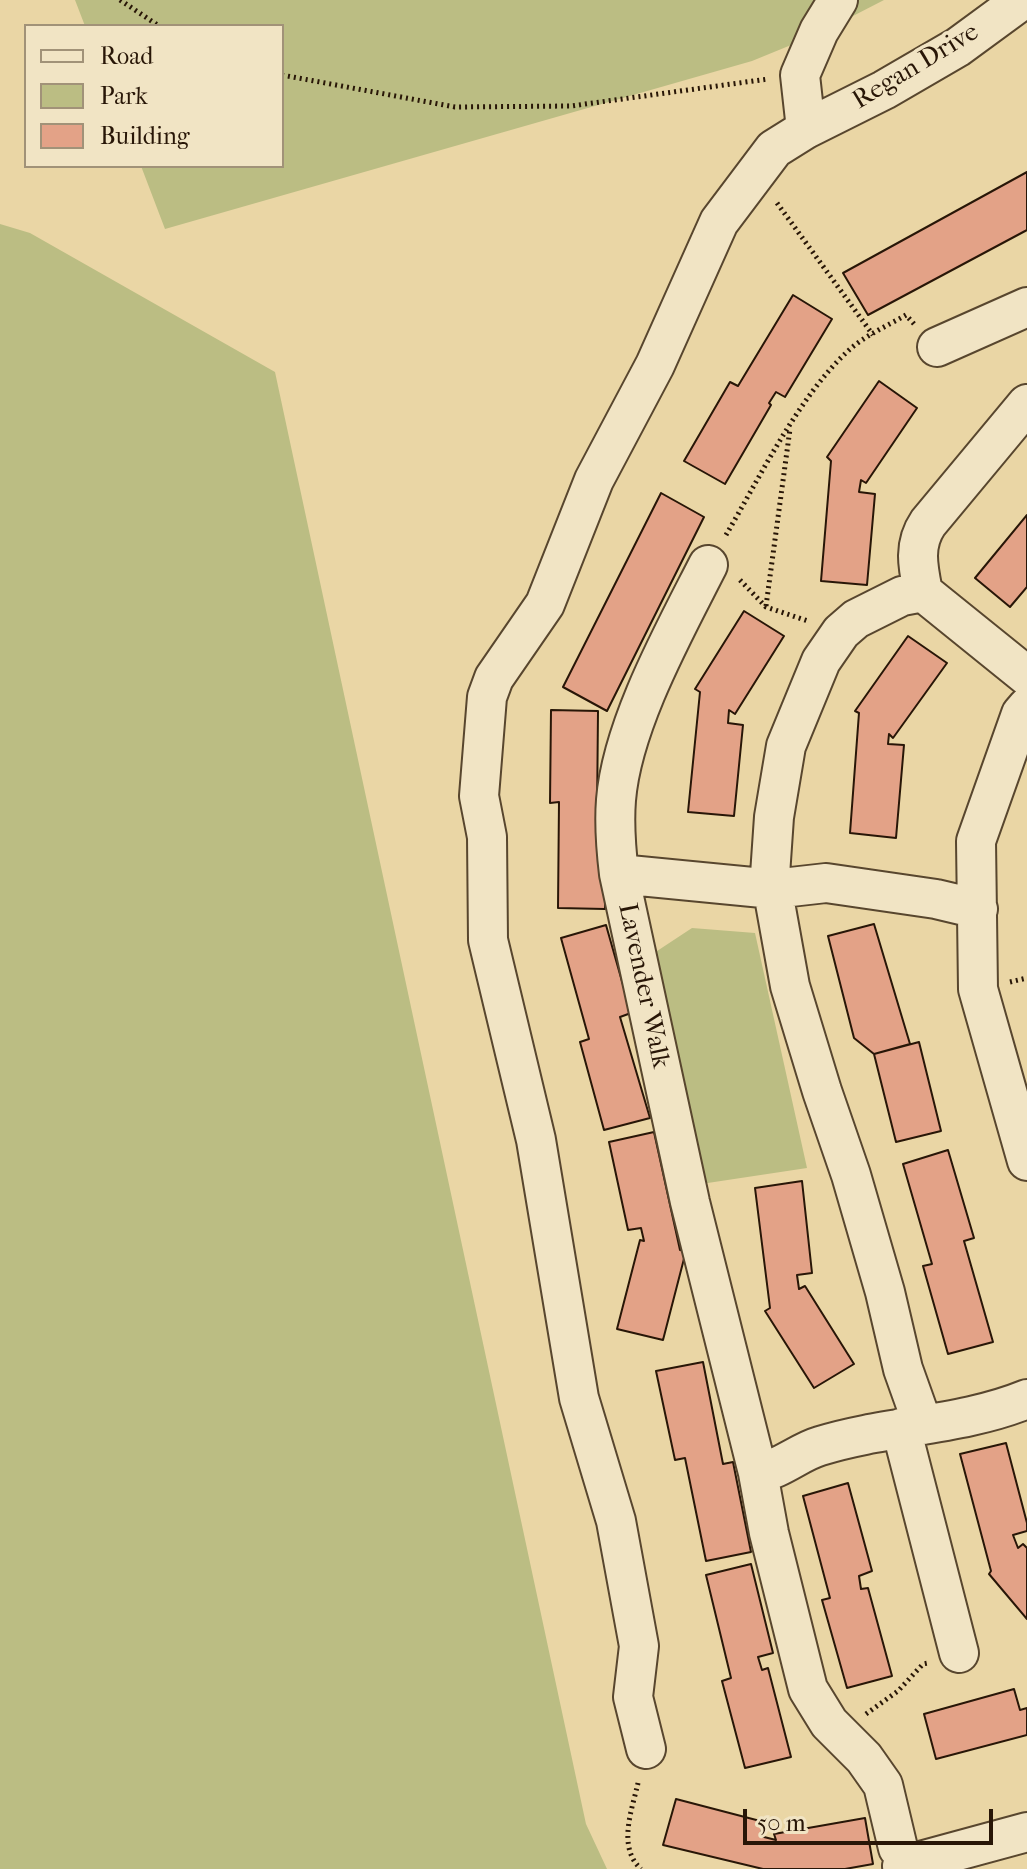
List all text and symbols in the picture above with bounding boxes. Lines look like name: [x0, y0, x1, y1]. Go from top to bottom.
street label: Regan Drive: [847, 17, 985, 117]
legend: [24, 24, 284, 168]
text: Road: [100, 42, 153, 70]
text: Park: [100, 82, 148, 110]
text: Building: [100, 122, 190, 150]
street label: Lavender Walk: [610, 901, 676, 1071]
scale bar: [747, 1793, 997, 1843]
text: 50 m: [757, 1809, 806, 1837]

